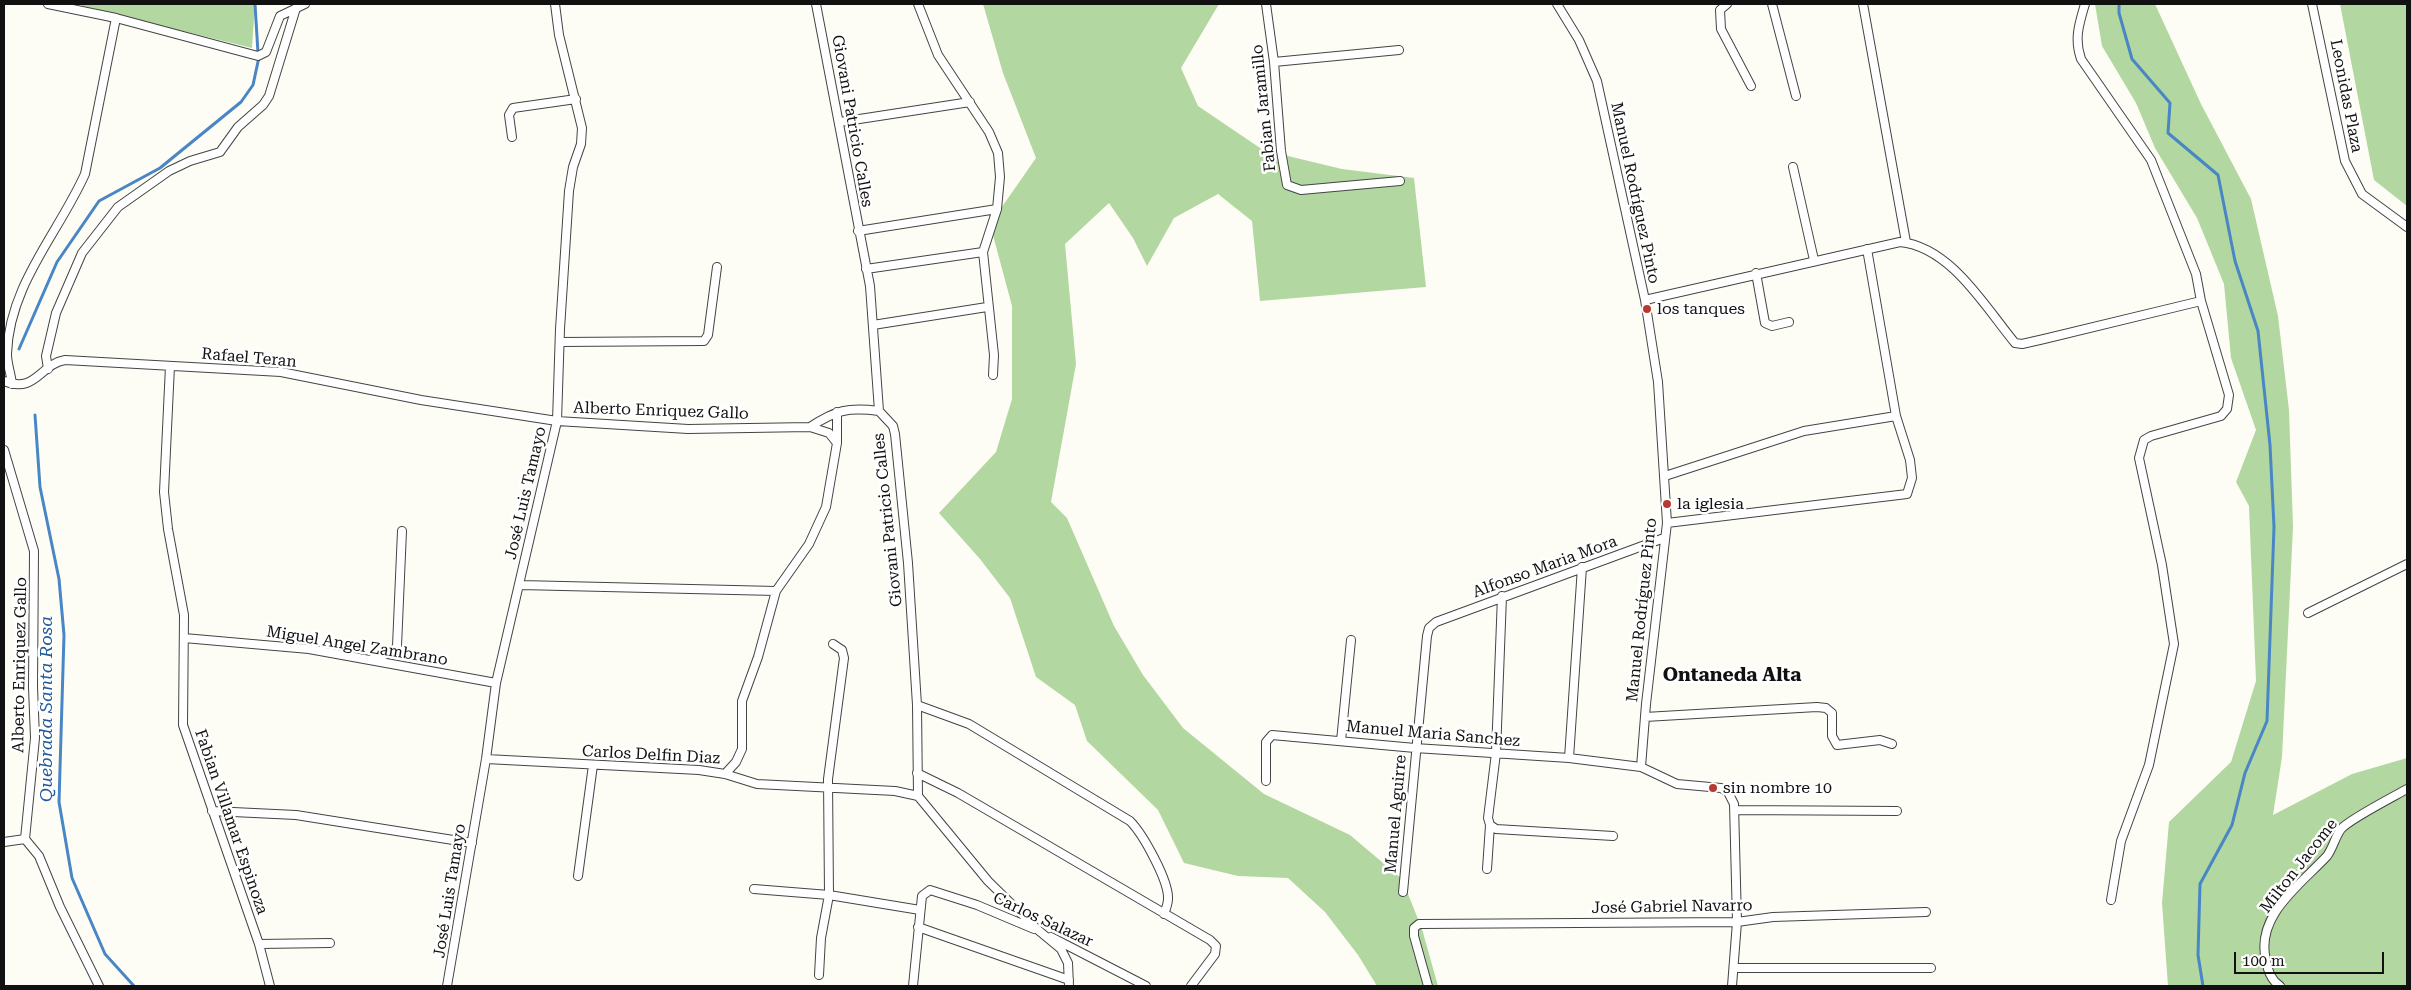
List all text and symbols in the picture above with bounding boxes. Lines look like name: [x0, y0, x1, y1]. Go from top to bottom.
street label: Giovani Patricio Calles: [827, 33, 877, 209]
street label: Leonidas Plaza: [2326, 38, 2366, 154]
street label: Fabian Jaramillo: [1248, 43, 1280, 173]
street label: Manuel Rodríguez Pinto: [1606, 101, 1664, 285]
place label: los tanques: [1657, 299, 1745, 319]
marker: los tanques: [1641, 303, 1653, 315]
street label: Rafael Teran: [201, 344, 297, 372]
street label: Alberto Enriquez Gallo: [573, 398, 749, 424]
street label: José Luis Tamayo: [501, 425, 551, 561]
street label: Giovani Patricio Calles: [869, 432, 907, 608]
place label: la iglesia: [1677, 494, 1744, 514]
marker: la iglesia: [1661, 498, 1673, 510]
street label: Manuel Rodríguez Pinto: [1623, 517, 1661, 703]
street label: Alfonso Maria Mora: [1470, 532, 1620, 602]
street label: Alberto Enriquez Gallo: [9, 577, 31, 753]
water label: Quebrada Santa Rosa: [36, 616, 58, 802]
street label: Miguel Angel Zambrano: [265, 622, 449, 670]
district label: Ontaneda Alta: [1663, 664, 1801, 686]
street label: Manuel Maria Sanchez: [1345, 717, 1521, 751]
street label: Fabian Villamar Espinoza: [190, 727, 272, 917]
street label: Carlos Delfin Diaz: [582, 742, 720, 768]
street label: Manuel Aguirre: [1381, 754, 1411, 874]
place label: sin nombre 10: [1723, 778, 1832, 798]
marker: sin nombre 10: [1707, 782, 1719, 794]
street label: Milton Jacome: [2256, 815, 2342, 917]
street label: José Luis Tamayo: [430, 822, 470, 960]
street label: Carlos Salazar: [990, 888, 1096, 952]
street label: José Gabriel Navarro: [1591, 896, 1753, 918]
scale bar: [2236, 942, 2386, 974]
text: 100 m: [2242, 952, 2285, 970]

